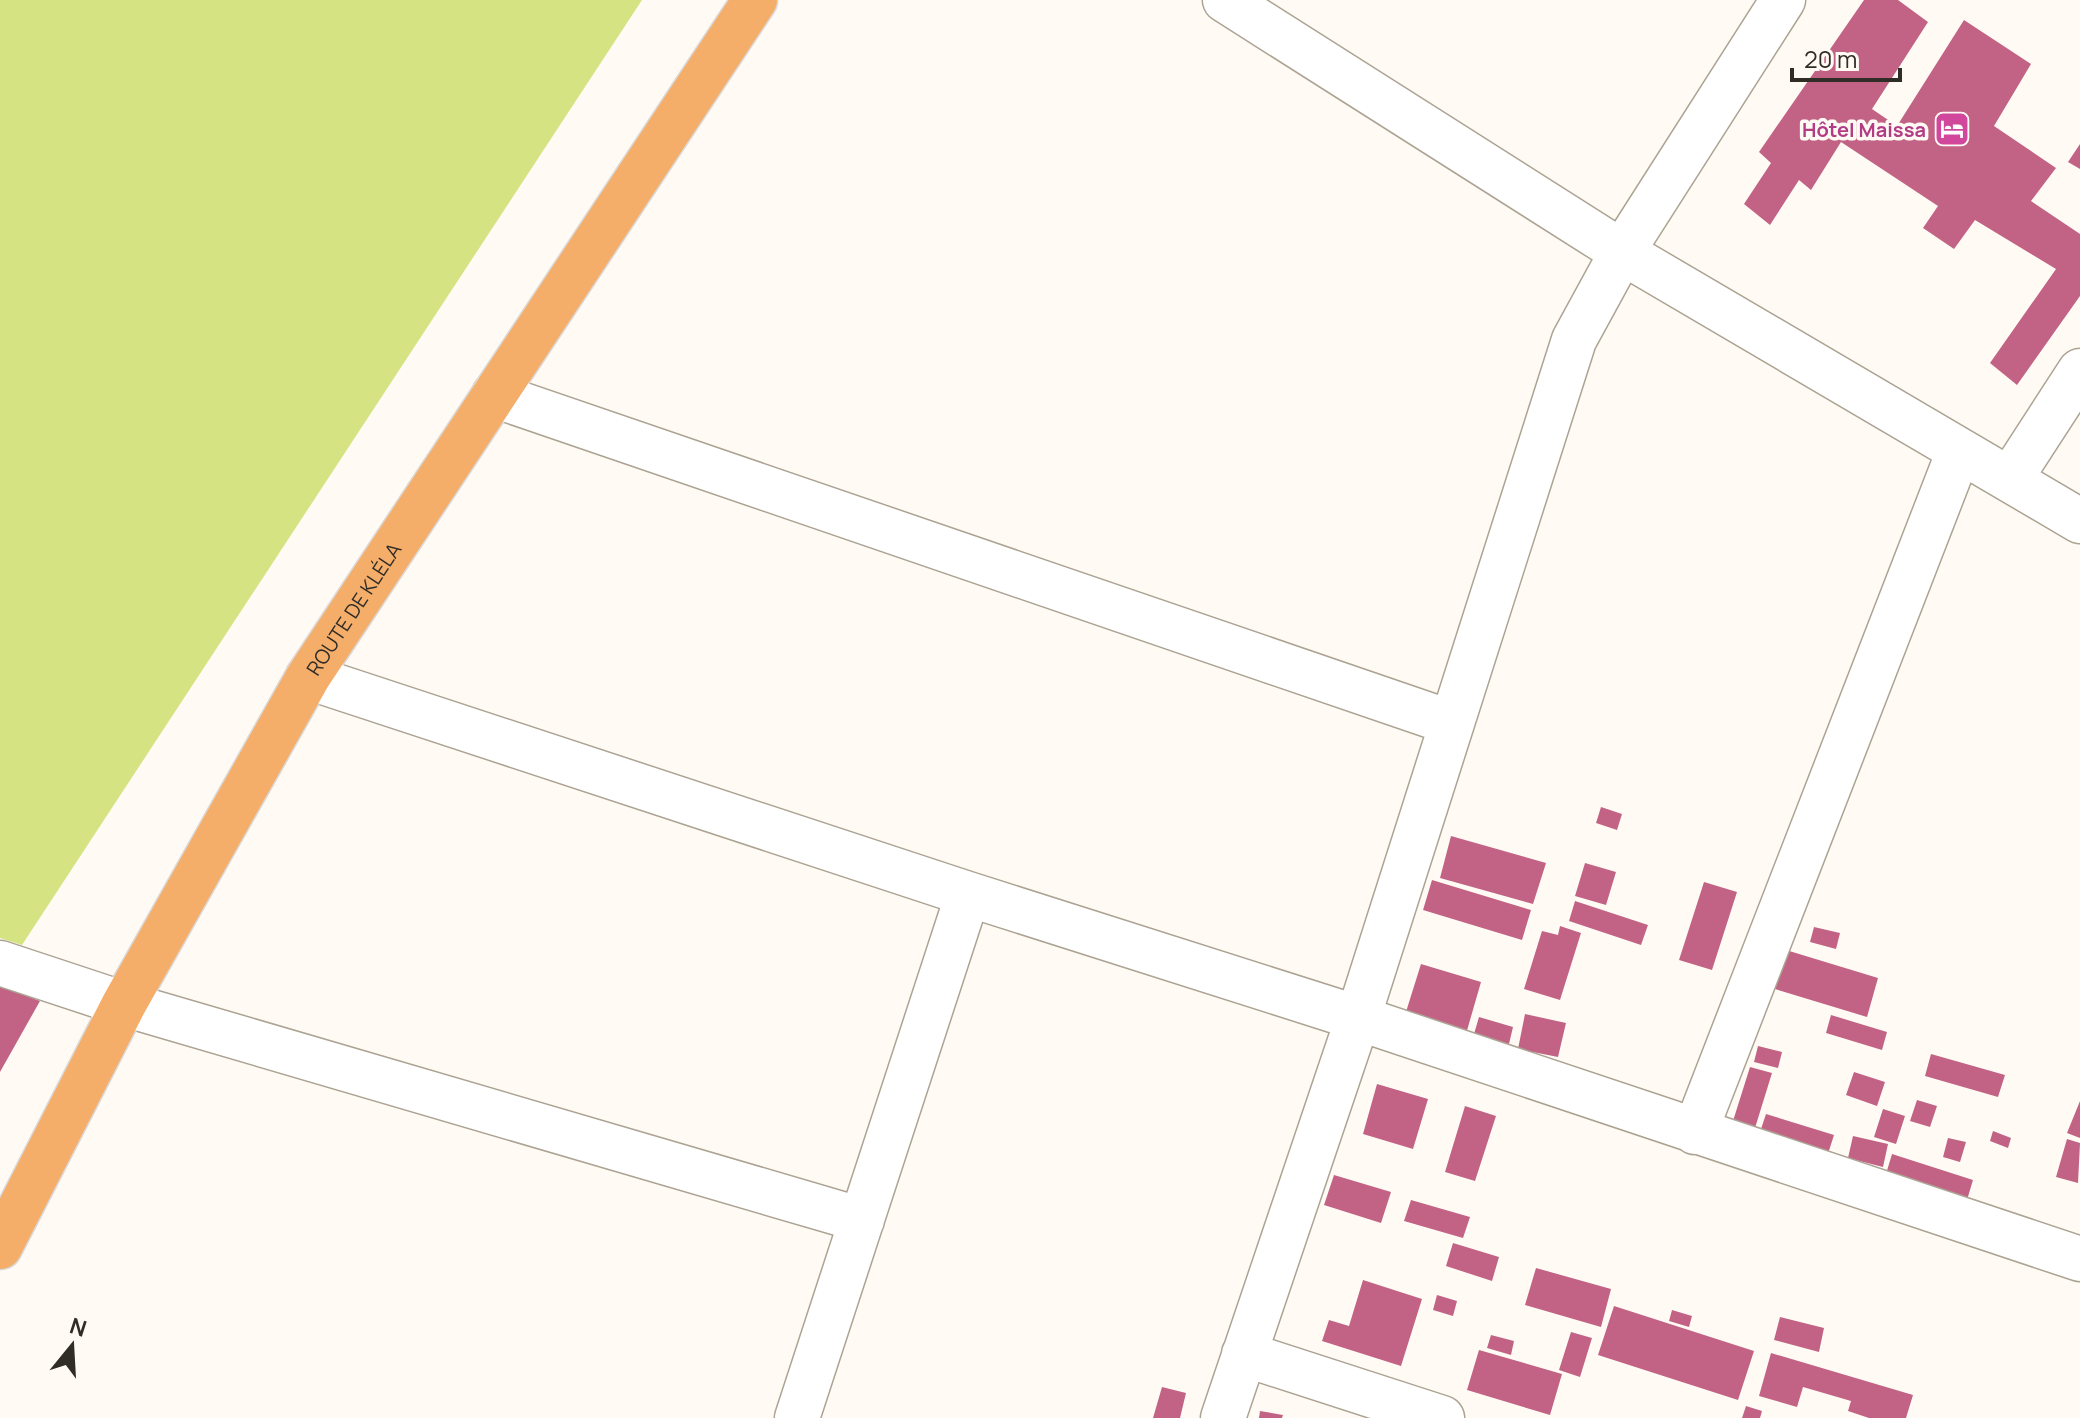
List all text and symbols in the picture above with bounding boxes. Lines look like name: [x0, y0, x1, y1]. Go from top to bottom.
scale bar: [1792, 32, 1900, 82]
text: 20 m: [1804, 42, 1857, 75]
hotel icon: Hôtel Maissa: [1933, 110, 1971, 148]
place label: Hôtel Maissa: [1802, 116, 1926, 143]
street label: ROUTE DE KLÉLA: [300, 537, 407, 680]
north arrow: [32, 1306, 112, 1386]
text: N: [66, 1310, 90, 1344]

